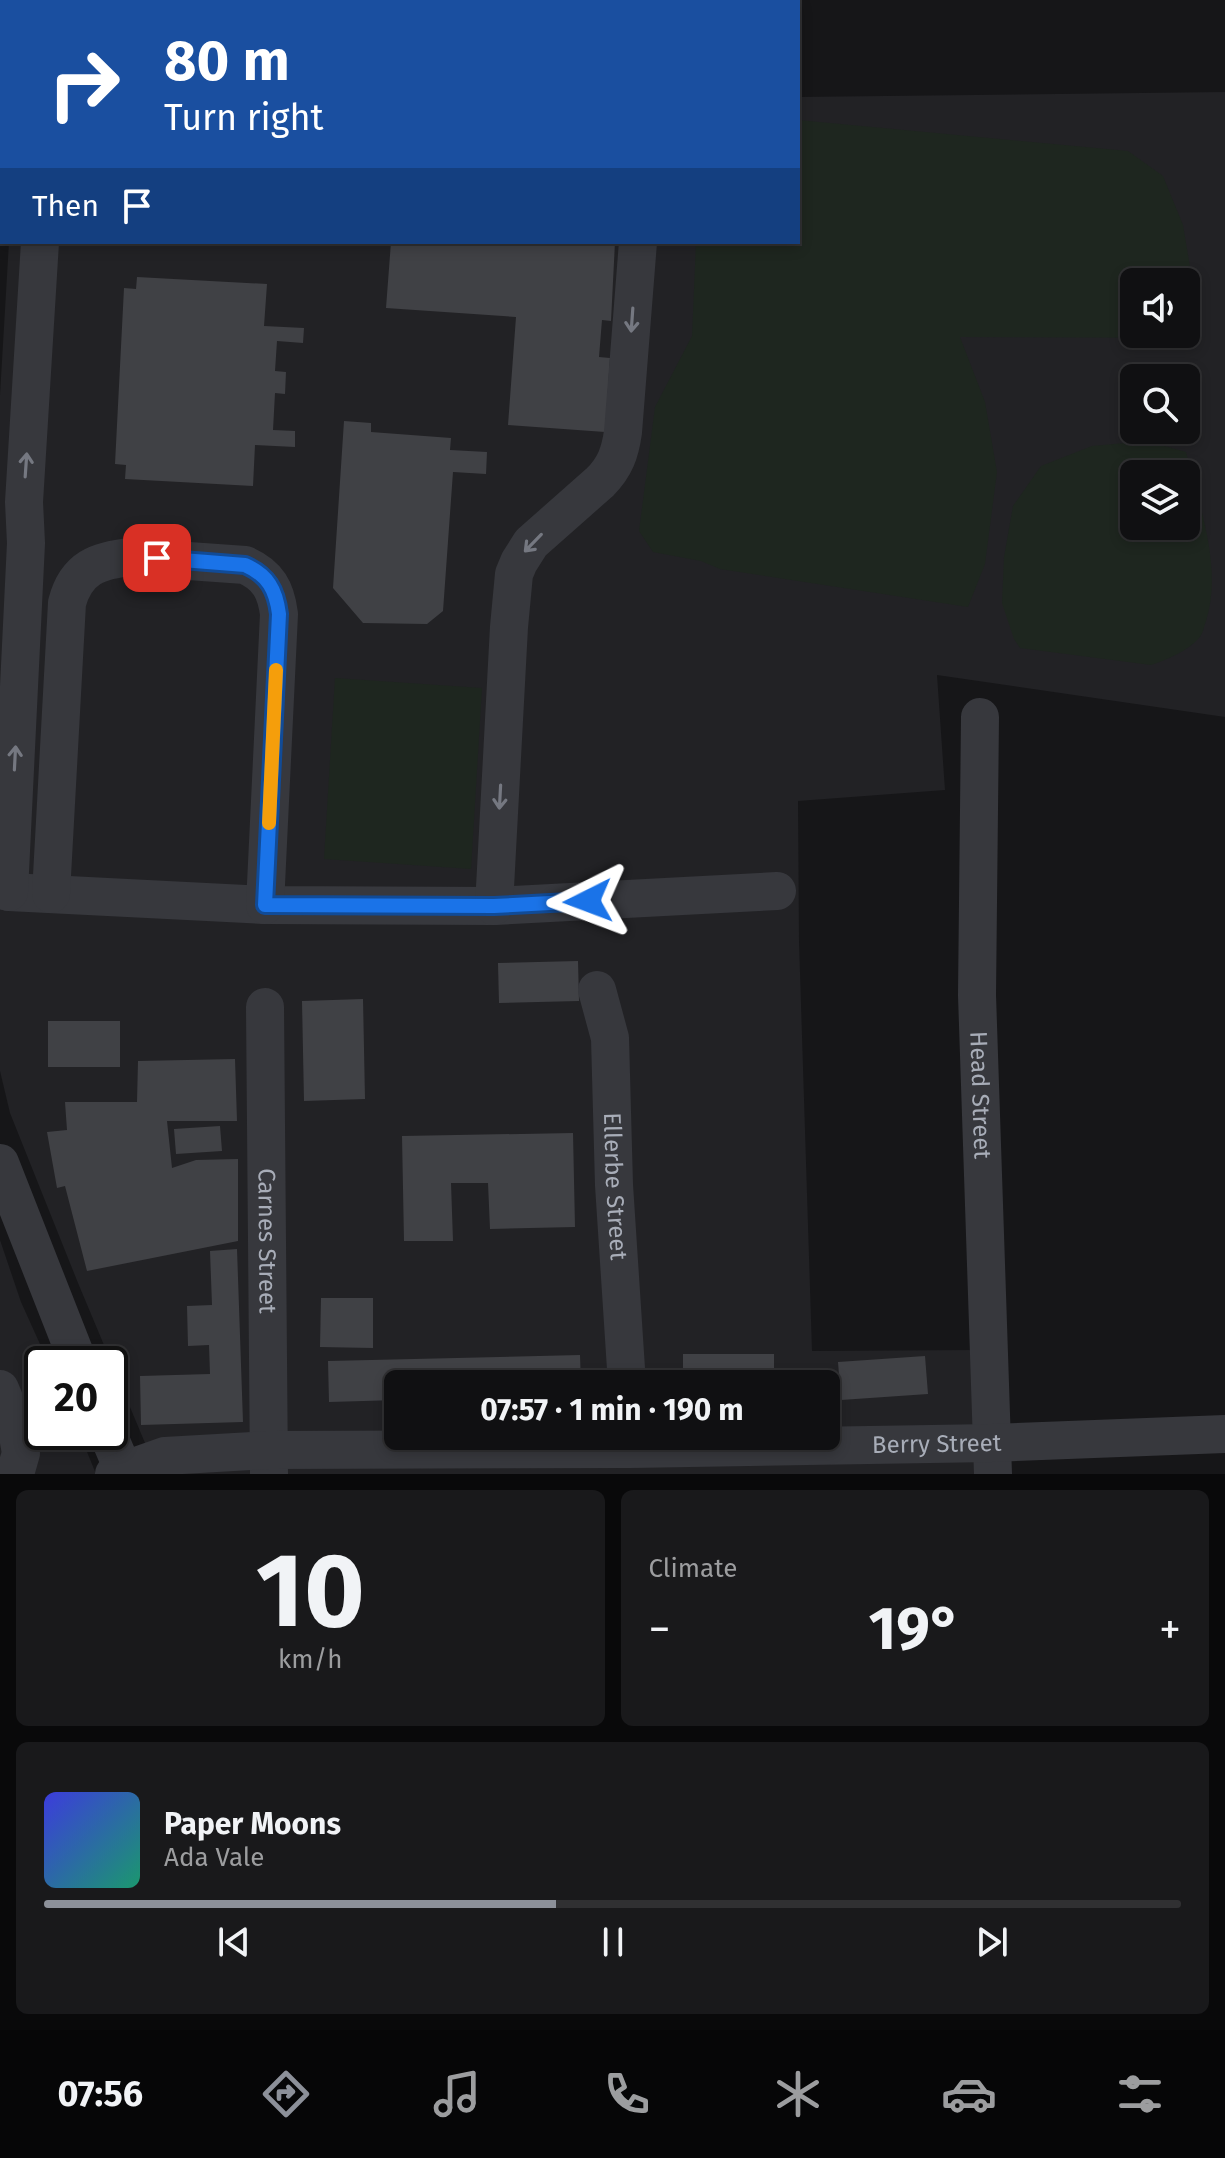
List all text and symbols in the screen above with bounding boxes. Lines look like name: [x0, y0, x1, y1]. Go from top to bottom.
text: 80 m: [164, 28, 290, 95]
icon: right: [32, 32, 136, 136]
text: Turn right: [164, 96, 324, 140]
icon: arrive: [115, 184, 159, 228]
text: Then: [32, 188, 99, 224]
map controls: [1120, 268, 1200, 540]
button: sound: [1120, 268, 1200, 348]
one-way arrow: [624, 306, 639, 333]
button: search: [1120, 364, 1200, 444]
one-way arrow: [19, 452, 34, 479]
button: layers: [1120, 460, 1200, 540]
pin: [123, 524, 191, 592]
one-way arrow: [524, 533, 543, 553]
icon: arrive: [135, 536, 179, 580]
one-way arrow: [8, 745, 23, 772]
one-way arrow: [492, 783, 507, 810]
position arrow: [546, 859, 630, 943]
street label: Head Street: [964, 1030, 996, 1160]
street label: Ellerbe Street: [598, 1112, 633, 1261]
street label: Carnes Street: [252, 1168, 282, 1314]
speed limit sign: 20: [24, 1346, 128, 1450]
text: 07:57 · 1 min · 190 m: [480, 1392, 744, 1428]
street label: Berry Street: [872, 1429, 1002, 1459]
text: 10: [256, 1529, 365, 1654]
text: Climate: [649, 1553, 737, 1584]
text: 19°: [868, 1593, 961, 1665]
text: −: [649, 1603, 671, 1656]
text: +: [1159, 1603, 1181, 1656]
text: km/h: [278, 1644, 342, 1675]
text: Paper Moons: [164, 1806, 341, 1842]
text: Ada Vale: [164, 1842, 264, 1873]
icon: previous: [212, 1920, 256, 1964]
icon: pause: [591, 1920, 635, 1964]
icon: next: [970, 1920, 1014, 1964]
icon: directions: [258, 2066, 314, 2122]
icon: music: [429, 2066, 485, 2122]
icon: phone: [599, 2066, 655, 2122]
icon: climate: [770, 2066, 826, 2122]
icon: car: [941, 2066, 997, 2122]
icon: filters: [1112, 2066, 1168, 2122]
text: 07:56: [57, 2072, 143, 2116]

